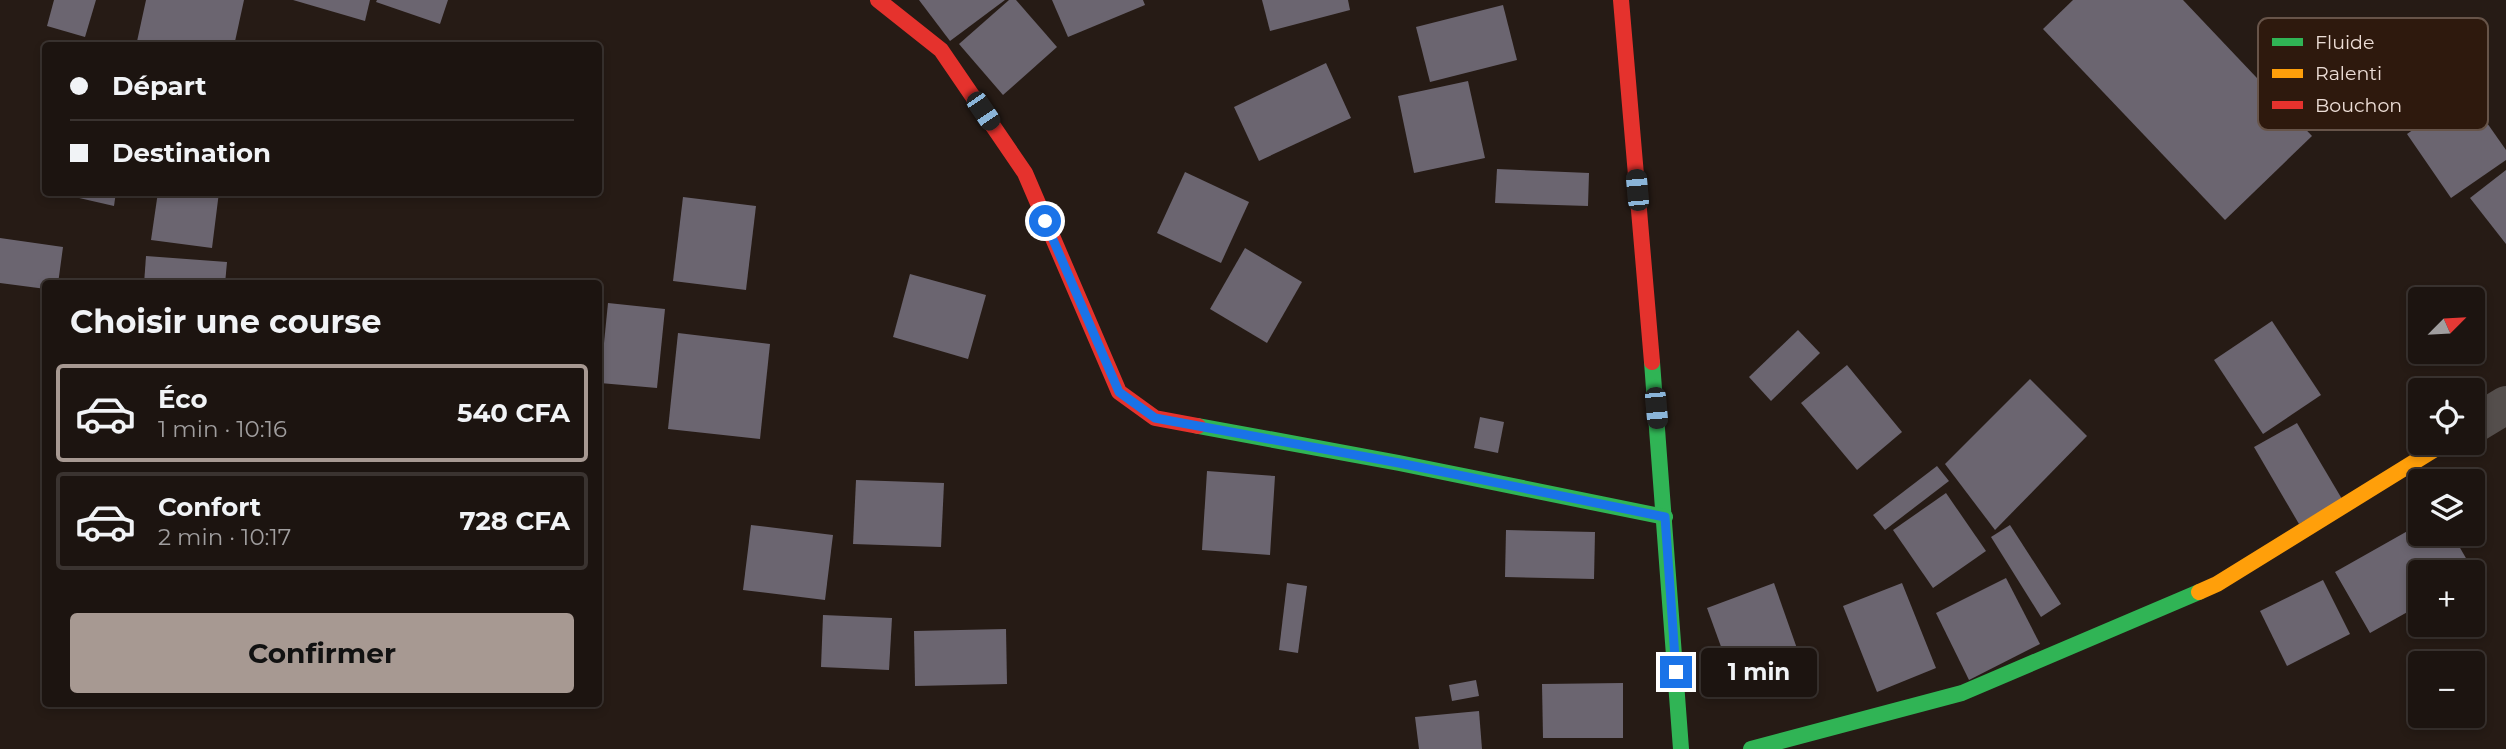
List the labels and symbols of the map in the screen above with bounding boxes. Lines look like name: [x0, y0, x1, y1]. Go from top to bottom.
legend: [2258, 18, 2488, 130]
text: Fluide: [2315, 31, 2374, 54]
text: Ralenti: [2315, 62, 2382, 85]
car: [963, 88, 1004, 134]
text: Bouchon: [2315, 94, 2402, 117]
car: [1625, 168, 1650, 212]
route start: [1029, 205, 1061, 237]
north arrow: [2408, 287, 2485, 364]
car: [1644, 386, 1669, 430]
callout: 1 min: [1700, 648, 1816, 696]
route end: [1660, 656, 1692, 688]

